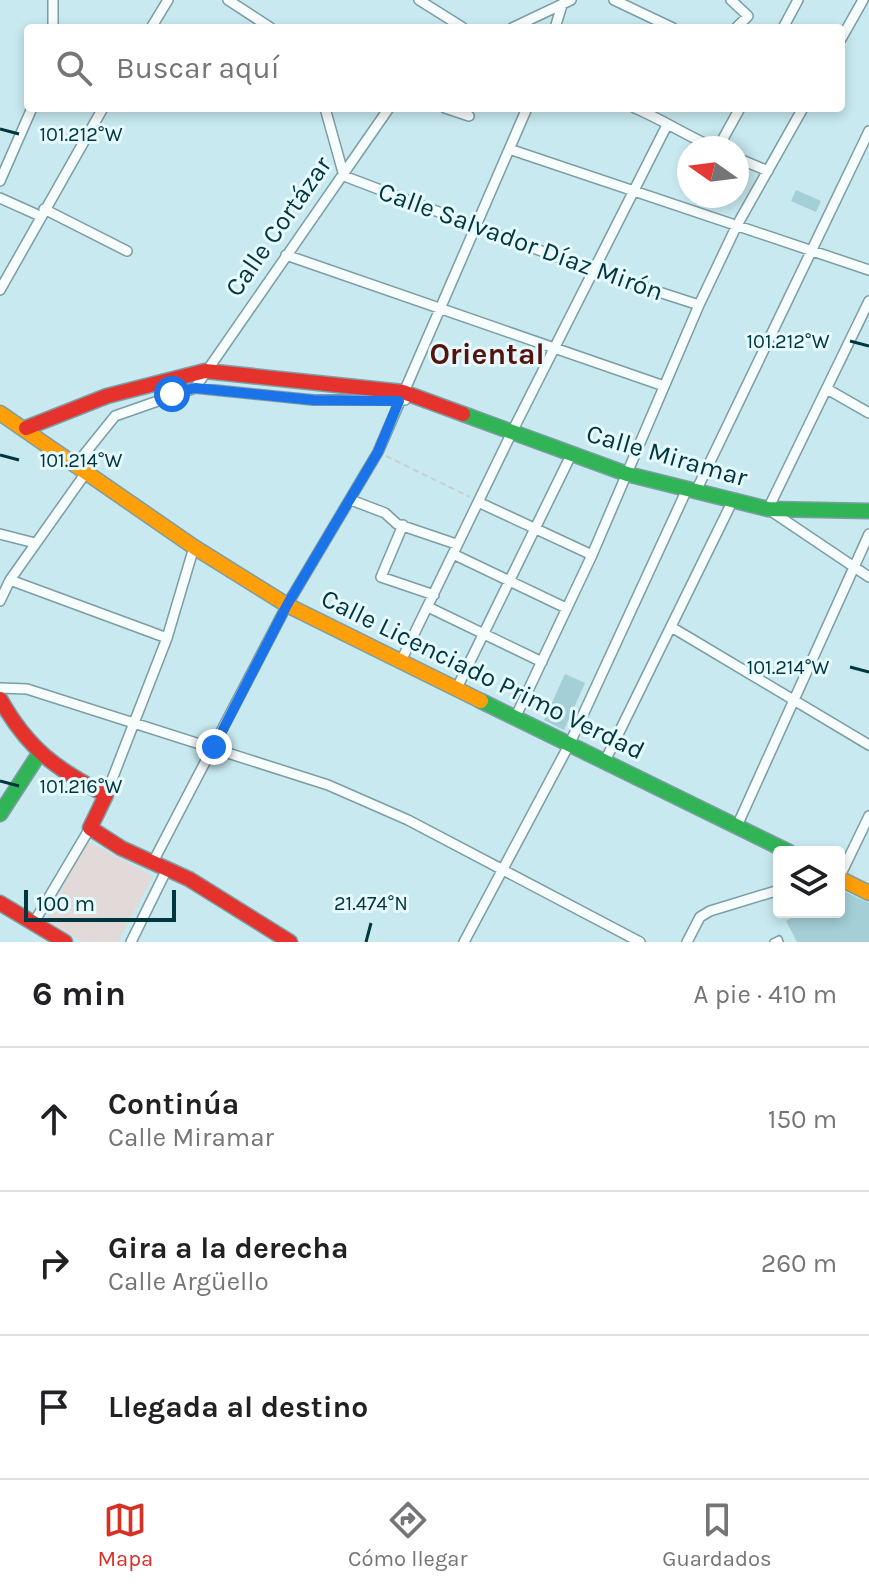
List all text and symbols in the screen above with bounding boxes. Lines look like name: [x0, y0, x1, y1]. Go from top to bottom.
search box: [24, 24, 845, 112]
icon: search: [52, 46, 96, 90]
text: Buscar aquí: [116, 50, 280, 86]
text: 101.212°W: [39, 123, 123, 146]
north arrow: [677, 136, 749, 208]
street label: Calle Cortázar: [219, 150, 338, 302]
street label: Calle Salvador Díaz Mirón: [374, 175, 668, 308]
text: 101.212°W: [746, 330, 830, 353]
district label: Oriental: [429, 336, 545, 372]
route start: [154, 376, 190, 412]
street label: Calle Miramar: [583, 418, 751, 493]
text: 101.214°W: [40, 449, 122, 472]
street label: Calle Licenciado Primo Verdad: [316, 583, 650, 766]
text: 101.214°W: [747, 656, 829, 679]
route end: [196, 729, 232, 765]
text: 101.216°W: [40, 775, 123, 798]
map controls: [773, 846, 845, 918]
button: layers: [773, 846, 845, 918]
scale bar: [24, 886, 176, 922]
text: 100 m: [36, 891, 95, 917]
text: 21.474°N: [334, 892, 408, 915]
text: 6 min: [32, 974, 126, 1014]
text: A pie · 410 m: [694, 979, 837, 1010]
text: Continúa: [108, 1086, 239, 1122]
icon: ahead: [32, 1097, 76, 1141]
text: 150 m: [768, 1104, 837, 1135]
text: Calle Miramar: [108, 1122, 274, 1153]
text: Gira a la derecha: [108, 1230, 349, 1266]
icon: right: [32, 1241, 76, 1285]
text: 260 m: [761, 1248, 837, 1279]
text: Calle Argüello: [108, 1266, 269, 1297]
icon: arrive: [32, 1385, 76, 1429]
text: Llegada al destino: [108, 1389, 368, 1425]
tab: Mapa: [97, 1498, 153, 1572]
tab: Cómo llegar: [348, 1498, 467, 1572]
tab: Guardados: [662, 1498, 772, 1572]

